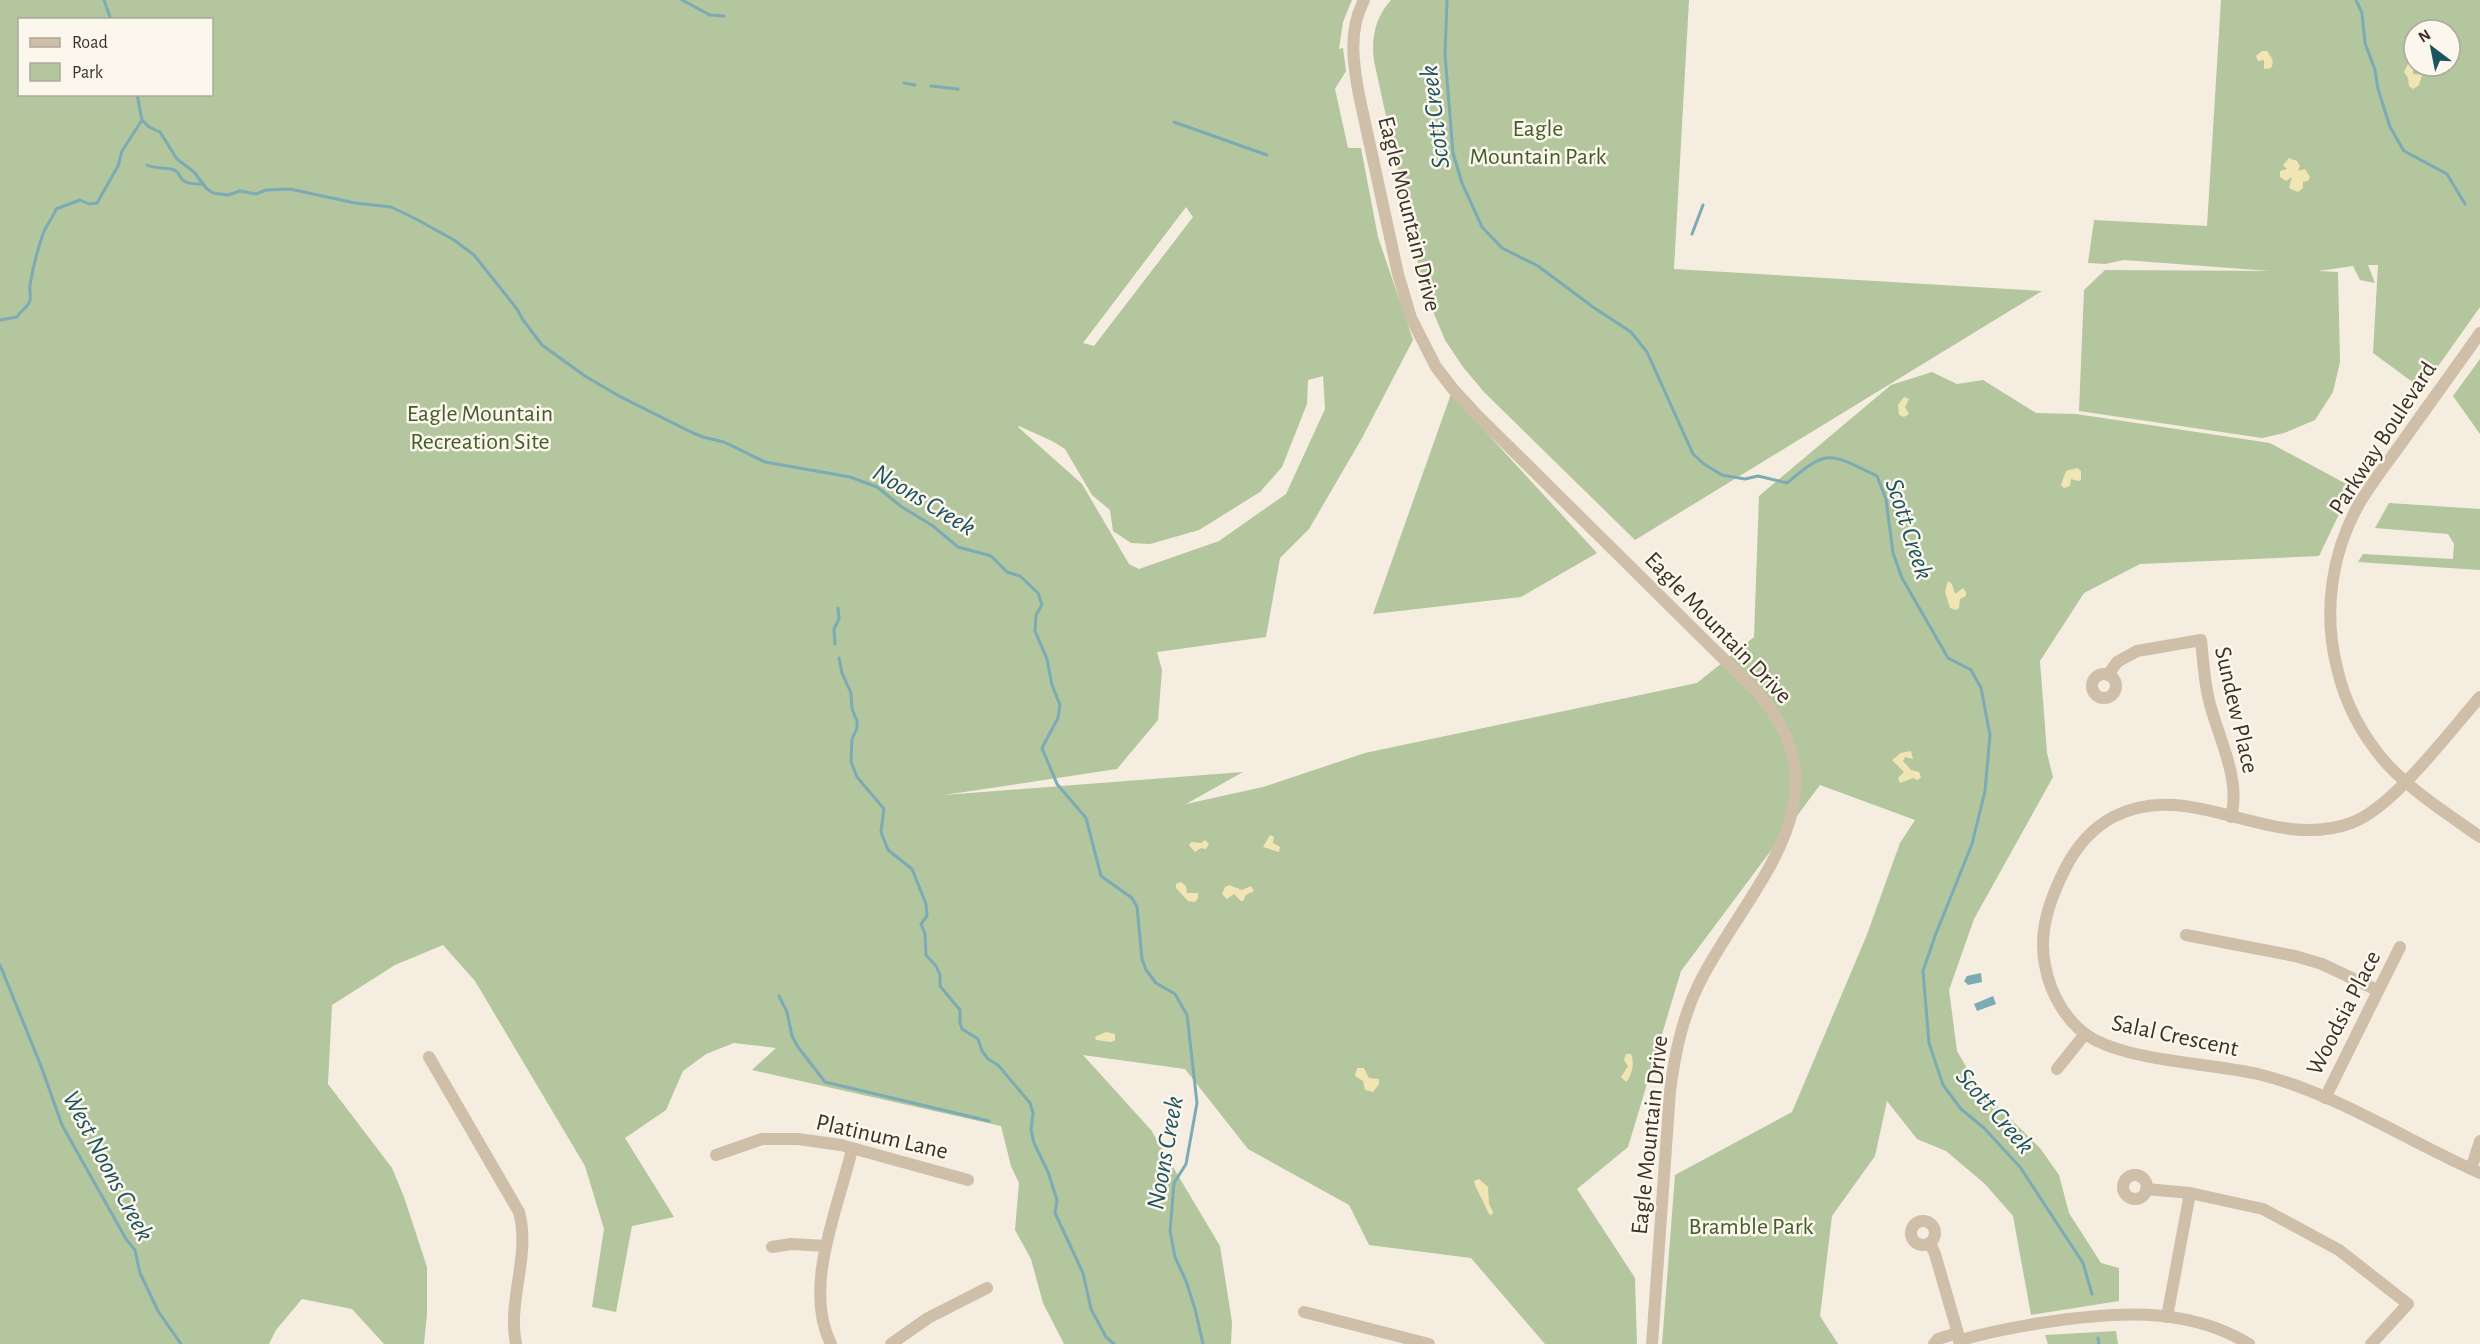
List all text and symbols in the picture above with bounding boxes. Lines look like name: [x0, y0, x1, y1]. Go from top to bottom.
legend: [18, 18, 213, 96]
north arrow: [2402, 18, 2462, 78]
text: N: [2416, 26, 2434, 46]
text: Road: [72, 34, 108, 52]
text: Park: [72, 64, 104, 82]
water label: Scott Creek: [1416, 64, 1454, 170]
street label: Eagle Mountain Drive: [1373, 114, 1445, 314]
park label: Eagle Mountain Park: [1470, 117, 1607, 169]
street label: Parkway Boulevard: [2325, 357, 2441, 519]
park label: Eagle Mountain Recreation Site: [407, 402, 553, 454]
water label: Noons Creek: [868, 459, 980, 541]
water label: Scott Creek: [1881, 475, 1937, 583]
street label: Eagle Mountain Drive: [1640, 548, 1796, 708]
street label: Sundew Place: [2210, 644, 2262, 776]
street label: Woodsia Place: [2302, 947, 2386, 1079]
street label: Salal Crescent: [2109, 1011, 2241, 1061]
street label: Eagle Mountain Drive: [1628, 1034, 1672, 1236]
water label: Scott Creek: [1951, 1063, 2039, 1159]
water label: West Noons Creek: [58, 1087, 158, 1245]
water label: Noons Creek: [1142, 1094, 1188, 1212]
street label: Platinum Lane: [814, 1110, 950, 1164]
park label: Bramble Park: [1689, 1215, 1814, 1239]

